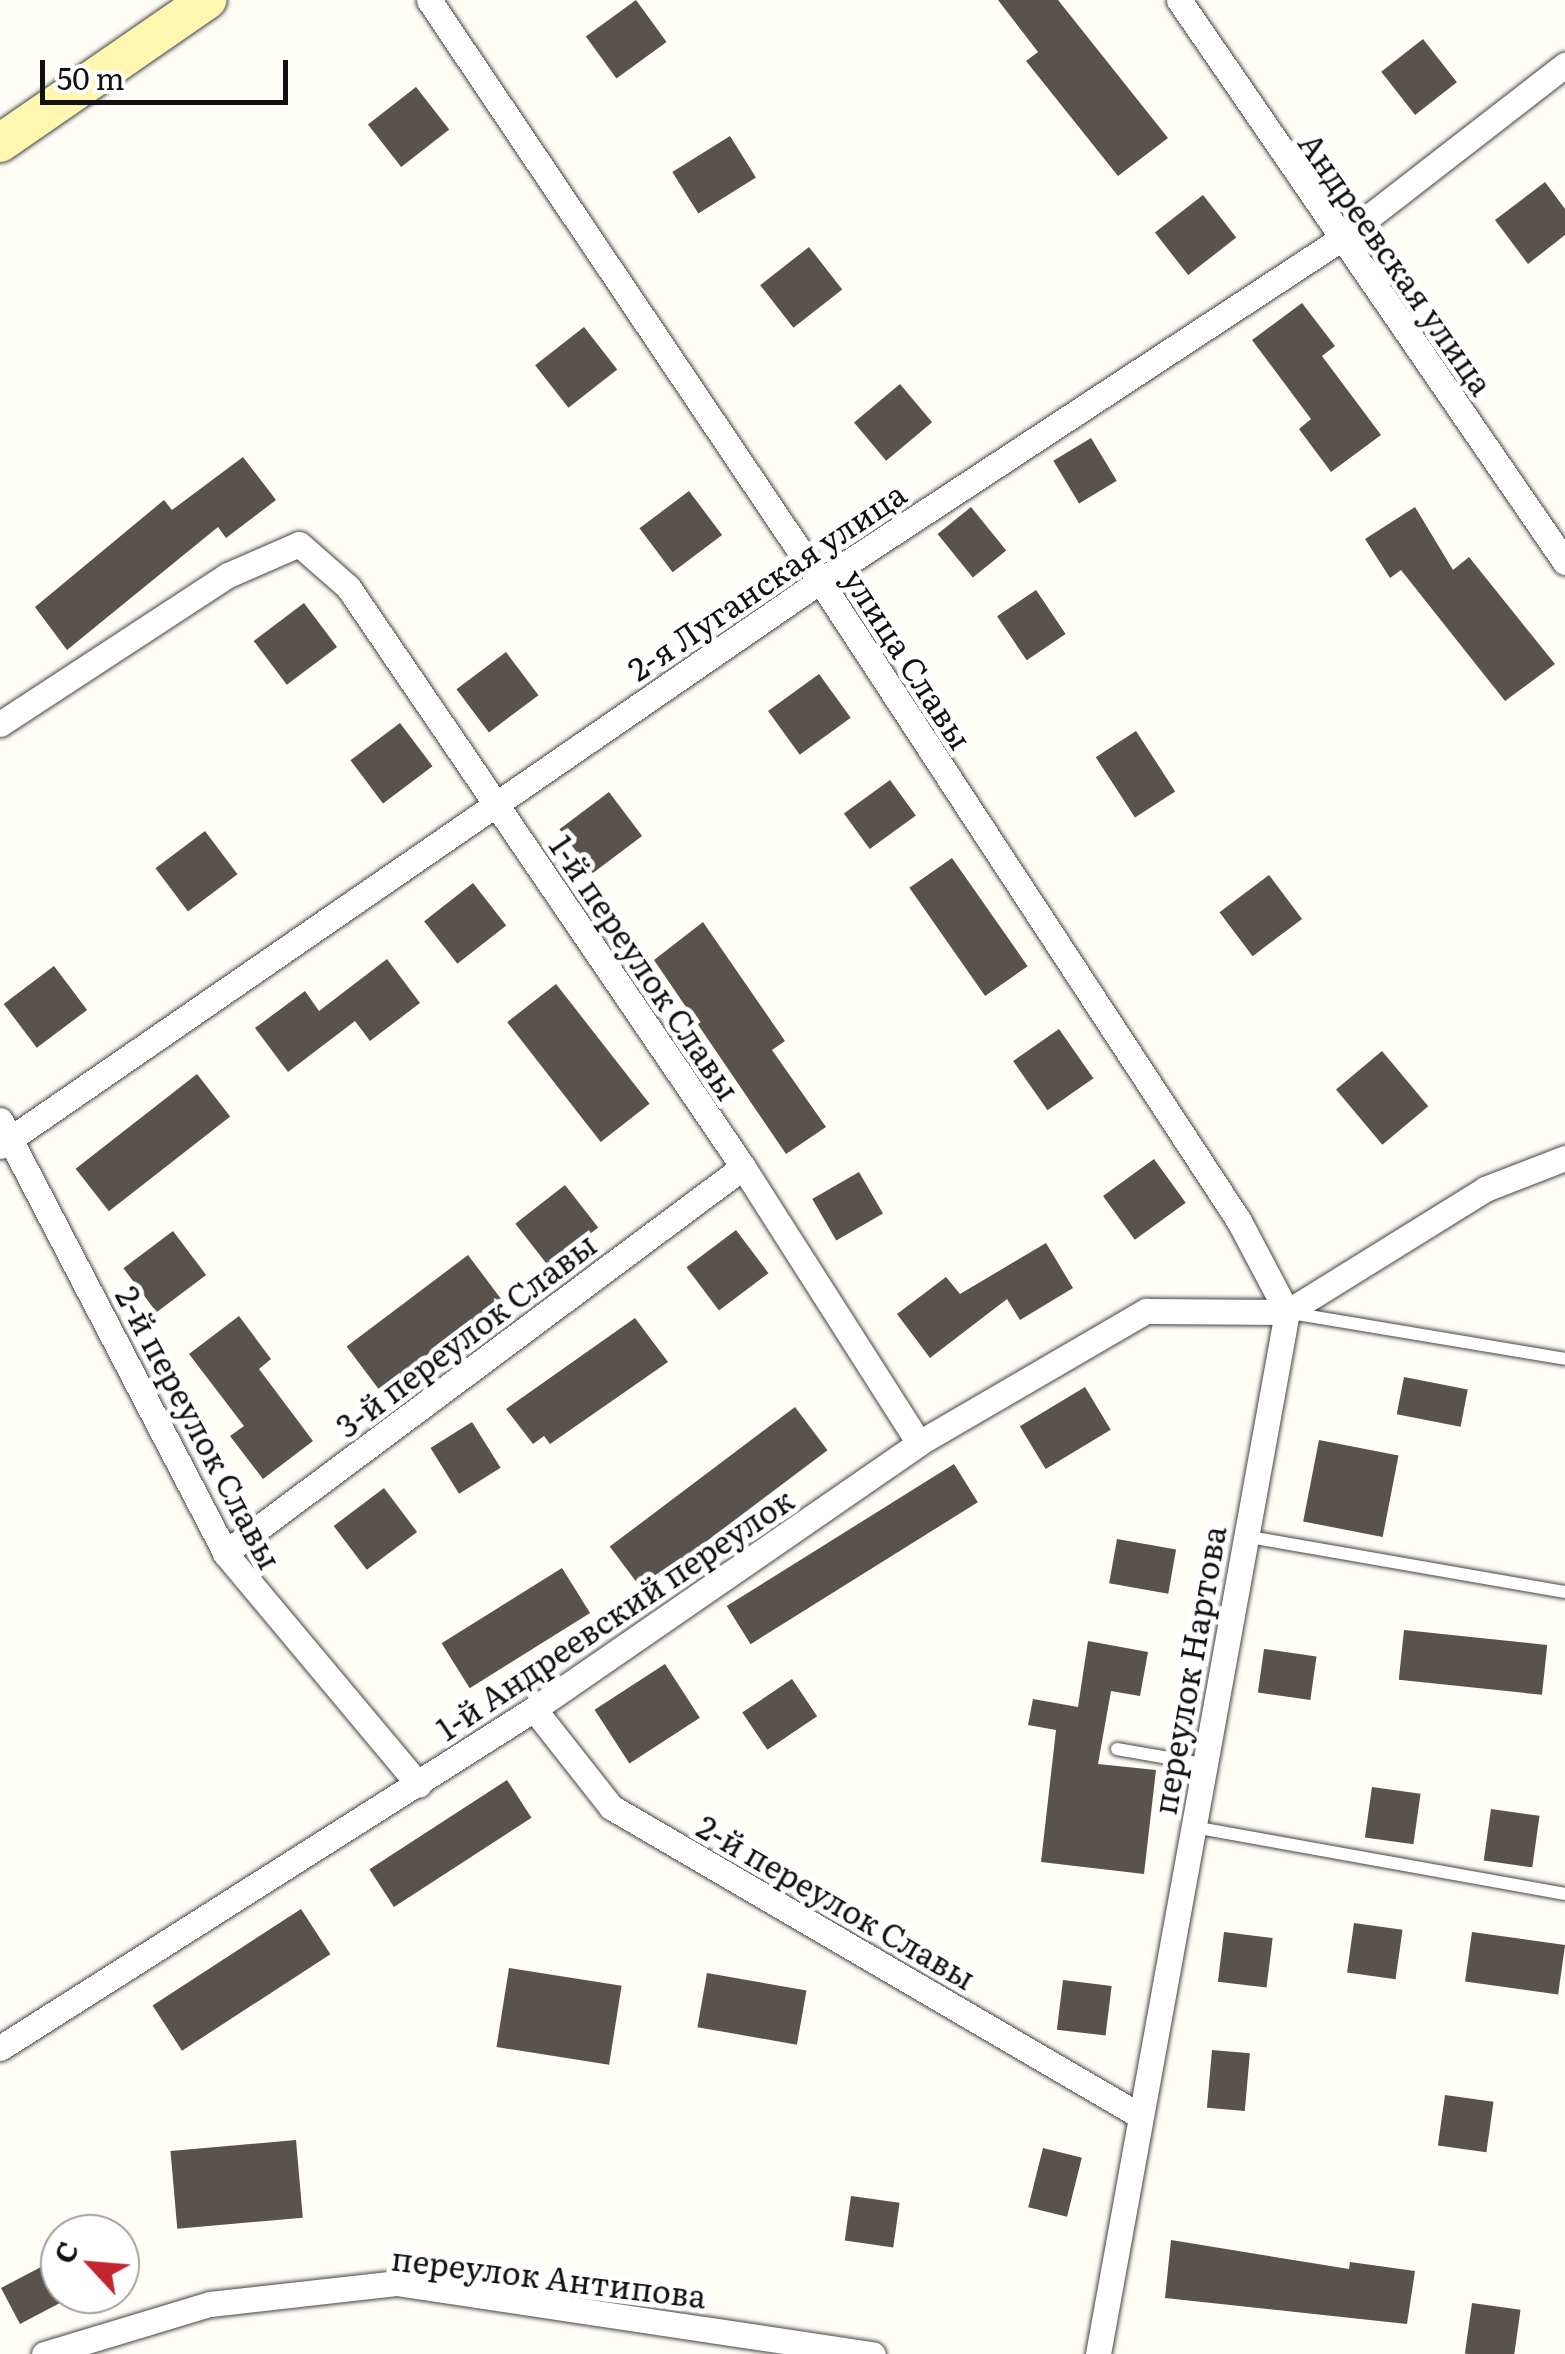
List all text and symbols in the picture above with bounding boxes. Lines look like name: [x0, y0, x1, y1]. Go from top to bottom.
scale bar: [45, 40, 292, 102]
text: 50 m: [57, 55, 125, 99]
street label: Андреевская улица: [1292, 124, 1502, 402]
street label: 2-я Луганская улица: [620, 473, 912, 687]
street label: улица Славы: [836, 561, 982, 755]
street label: 1-й переулок Славы: [543, 827, 749, 1107]
street label: 3-й переулок Славы: [327, 1224, 603, 1444]
street label: 2-й переулок Славы: [109, 1279, 291, 1575]
street label: 1-й Андреевский переулок: [428, 1479, 800, 1747]
street label: переулок Нартова: [1144, 1523, 1232, 1817]
street label: 2-й переулок Славы: [691, 1806, 983, 1996]
north arrow: [40, 2214, 140, 2314]
text: С: [42, 2234, 88, 2270]
street label: переулок Антипова: [389, 2238, 709, 2314]

